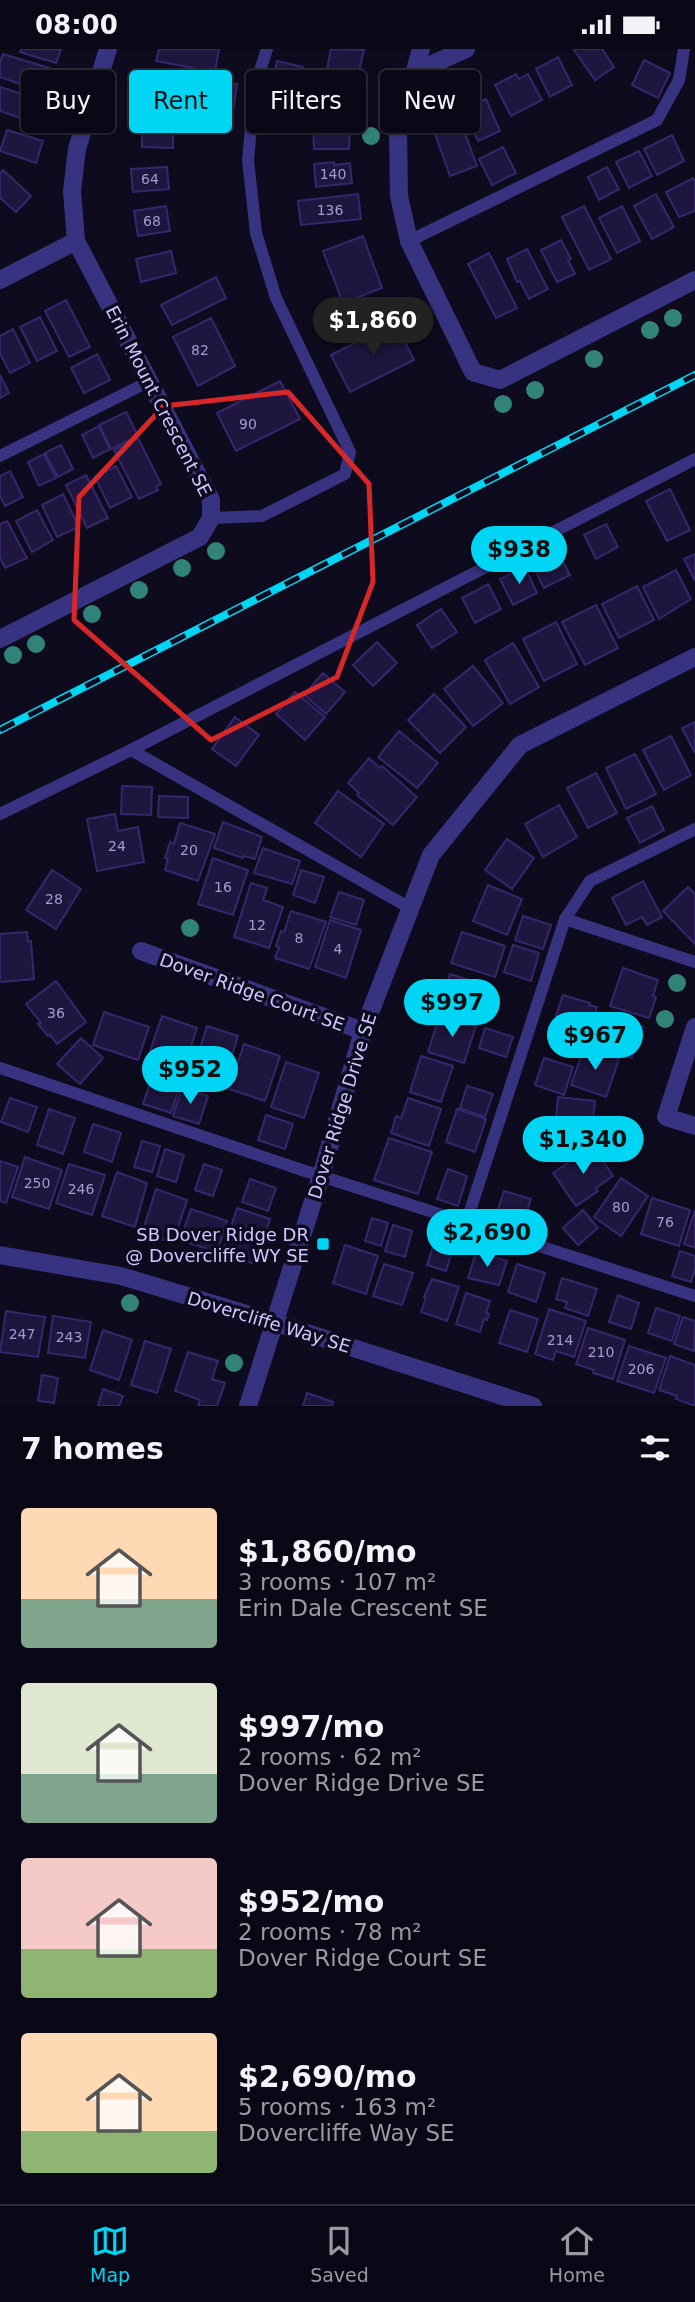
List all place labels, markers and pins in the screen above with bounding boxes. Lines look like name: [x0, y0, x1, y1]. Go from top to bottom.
pin: $1,860: [316, 297, 430, 357]
pin: $938: [478, 526, 560, 586]
pin: $997: [411, 979, 493, 1039]
pin: $967: [554, 1013, 636, 1072]
pin: $952: [149, 1047, 231, 1106]
pin: $1,340: [526, 1117, 640, 1176]
pin: $2,690: [430, 1209, 544, 1269]
place label: SB Dover Ridge DR @ Dovercliffe WY SE: [125, 1224, 309, 1266]
marker: SB Dover Ridge DR @ Dovercliffe WY SE: [315, 1236, 331, 1252]

